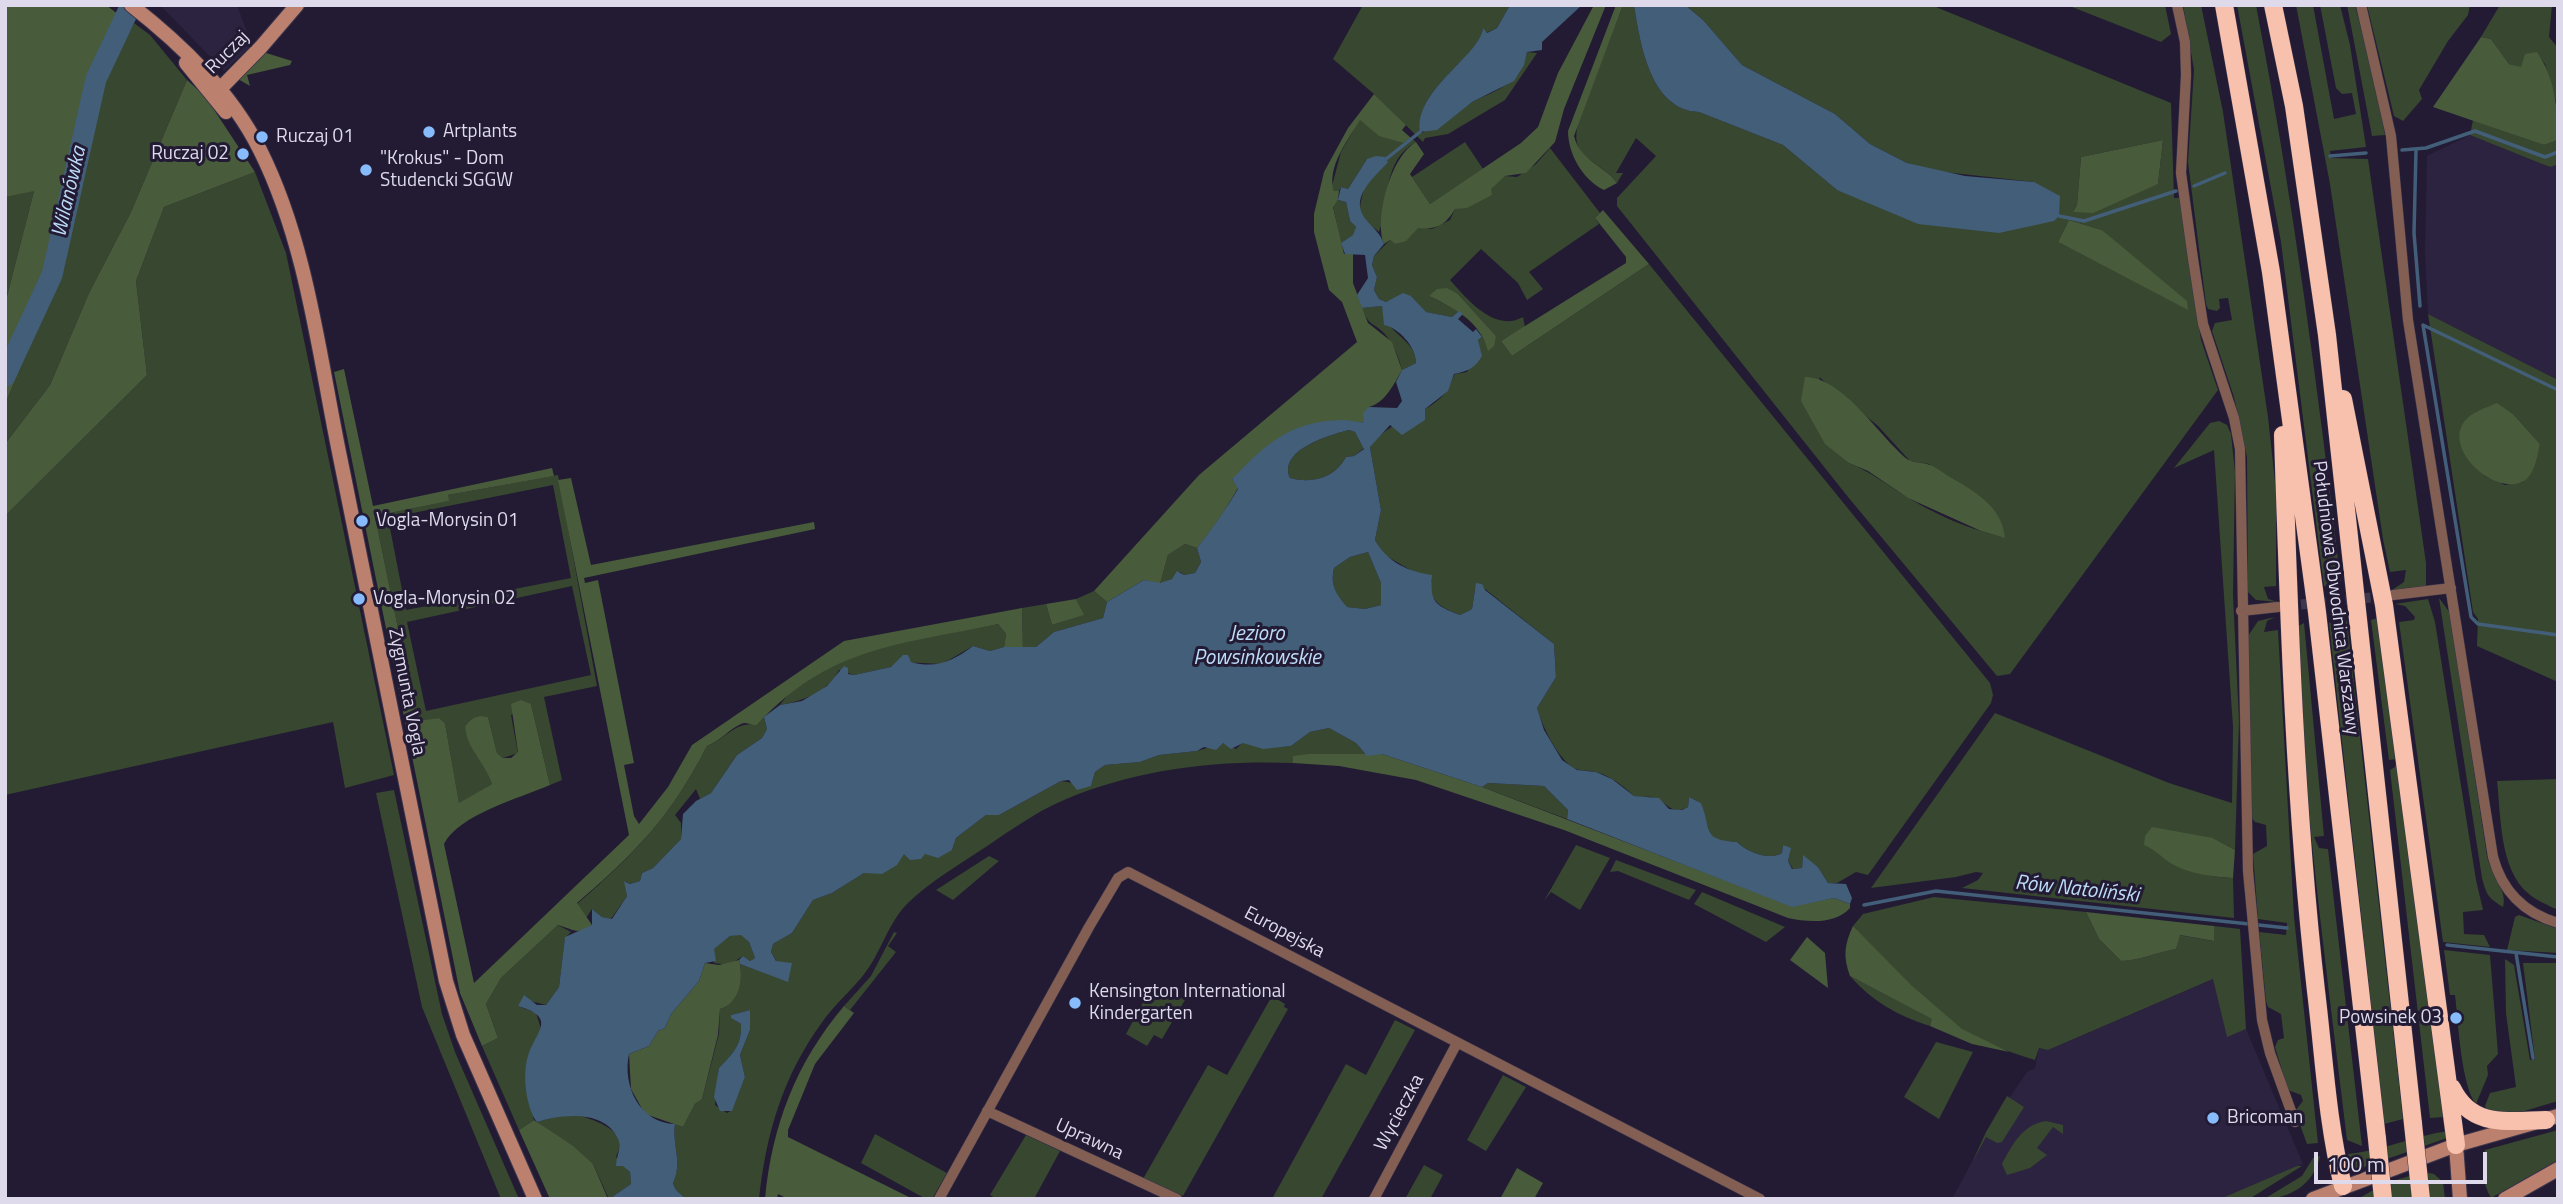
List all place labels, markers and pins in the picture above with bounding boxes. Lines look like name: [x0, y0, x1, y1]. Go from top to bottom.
place label: Artplants: [443, 121, 517, 143]
marker: Artplants: [421, 124, 437, 140]
place label: Ruczaj 01: [276, 126, 354, 148]
marker: Ruczaj 01: [254, 129, 270, 145]
place label: Ruczaj 02: [151, 143, 229, 165]
marker: Ruczaj 02: [235, 146, 251, 162]
place label: "Krokus" - Dom Studencki SGGW: [380, 148, 513, 192]
marker: "Krokus" - Dom Studencki SGGW: [358, 162, 374, 178]
place label: Vogla-Morysin 01: [376, 510, 519, 532]
marker: Vogla-Morysin 01: [354, 513, 370, 529]
place label: Vogla-Morysin 02: [373, 588, 516, 610]
marker: Vogla-Morysin 02: [351, 591, 367, 607]
place label: Kensington International Kindergarten: [1089, 981, 1286, 1025]
marker: Kensington International Kindergarten: [1067, 995, 1083, 1011]
place label: Powsinek 03: [2339, 1007, 2442, 1029]
marker: Powsinek 03: [2448, 1010, 2464, 1026]
place label: Bricoman: [2227, 1107, 2303, 1129]
marker: Bricoman: [2205, 1110, 2221, 1126]

